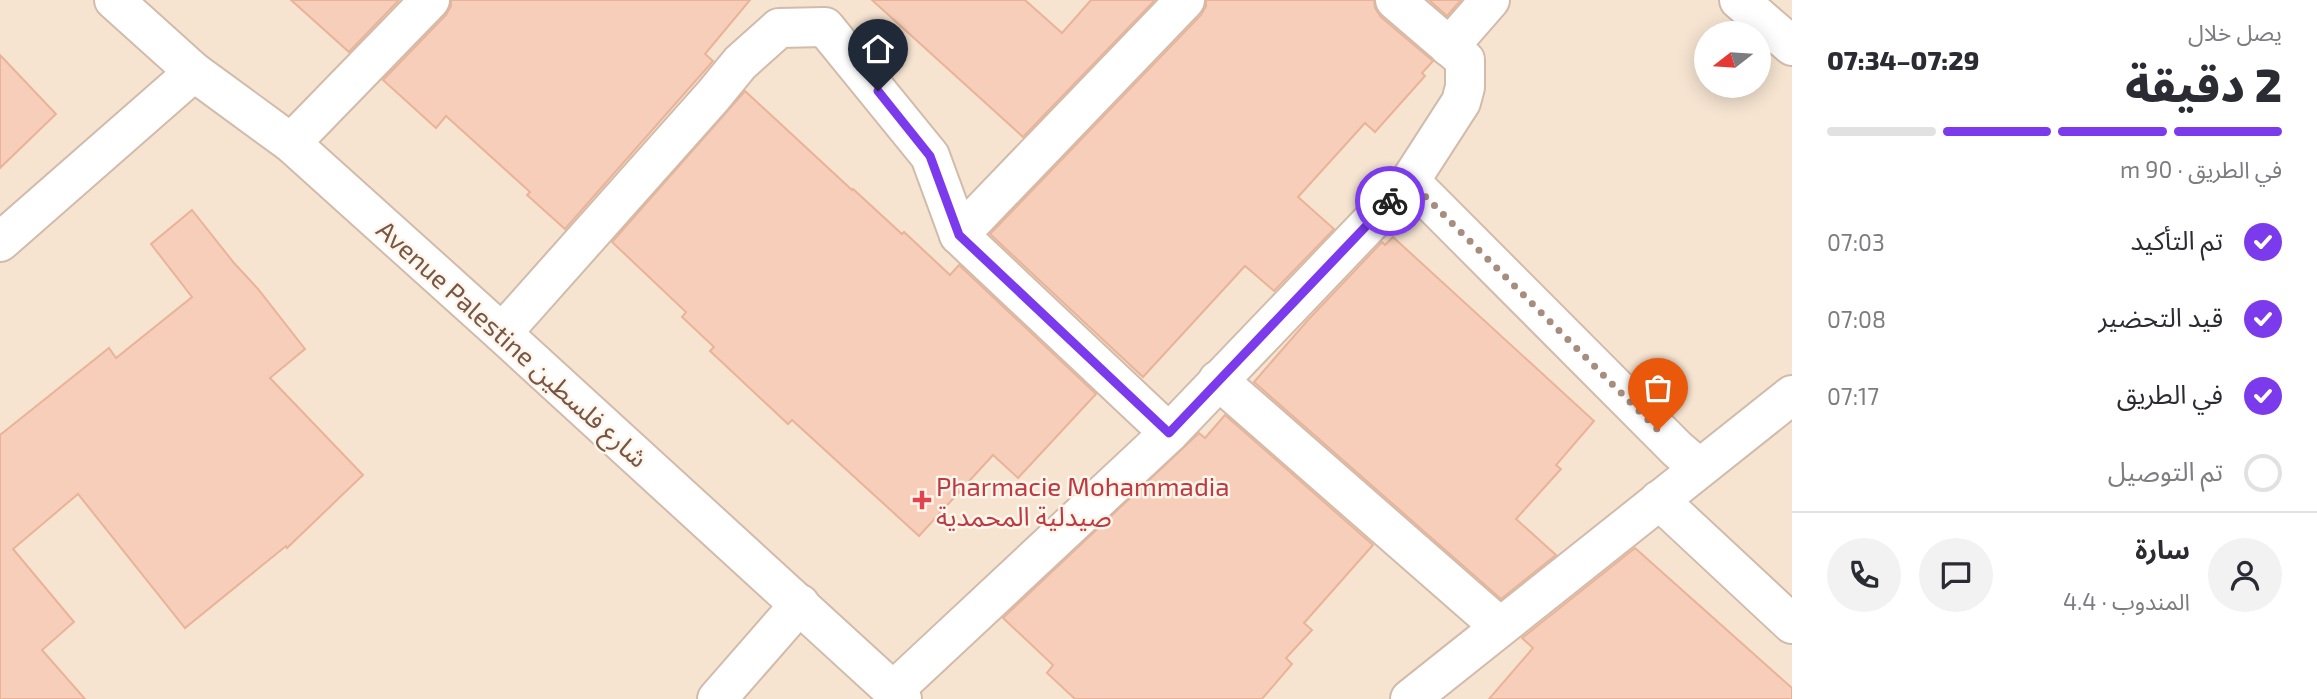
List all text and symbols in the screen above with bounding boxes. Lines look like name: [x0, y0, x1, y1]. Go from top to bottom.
text: يصل خلال: [2188, 18, 2282, 46]
pin: [848, 19, 908, 91]
north arrow: [1694, 21, 1771, 98]
map controls: [1694, 21, 1771, 98]
icon: home: [859, 30, 897, 68]
text: 07:29–07:34: [1827, 44, 1979, 75]
text: 2 دقيقة: [2125, 56, 2282, 111]
text: في الطريق · 90 m: [2120, 155, 2282, 183]
courier: [1355, 166, 1425, 236]
icon: bike: [1371, 182, 1409, 220]
street label: Avenue Palestine شارع فلسطين: [368, 213, 655, 477]
icon: check: [2244, 223, 2282, 261]
text: تم التأكيد: [2130, 224, 2223, 255]
text: 07:03: [1827, 228, 1885, 256]
icon: check: [2244, 300, 2282, 338]
text: قيد التحضير: [2098, 301, 2223, 332]
text: 07:08: [1827, 305, 1886, 333]
pin: [1628, 358, 1688, 430]
icon: bag: [1639, 369, 1677, 407]
icon: check: [2244, 377, 2282, 415]
text: في الطريق: [2117, 378, 2223, 409]
text: 07:17: [1827, 382, 1879, 410]
text: تم التوصيل: [2108, 455, 2223, 486]
place label: Pharmacie Mohammadia صيدلية المحمدية: [936, 470, 1230, 531]
marker: Pharmacie Mohammadia صيدلية المحمدية: [914, 492, 930, 508]
text: سارة: [2135, 533, 2190, 564]
button: phone: [1827, 538, 1901, 612]
button: chat: [1919, 538, 1993, 612]
button: person: [2208, 538, 2282, 612]
text: المندوب · 4.4: [2063, 587, 2190, 615]

